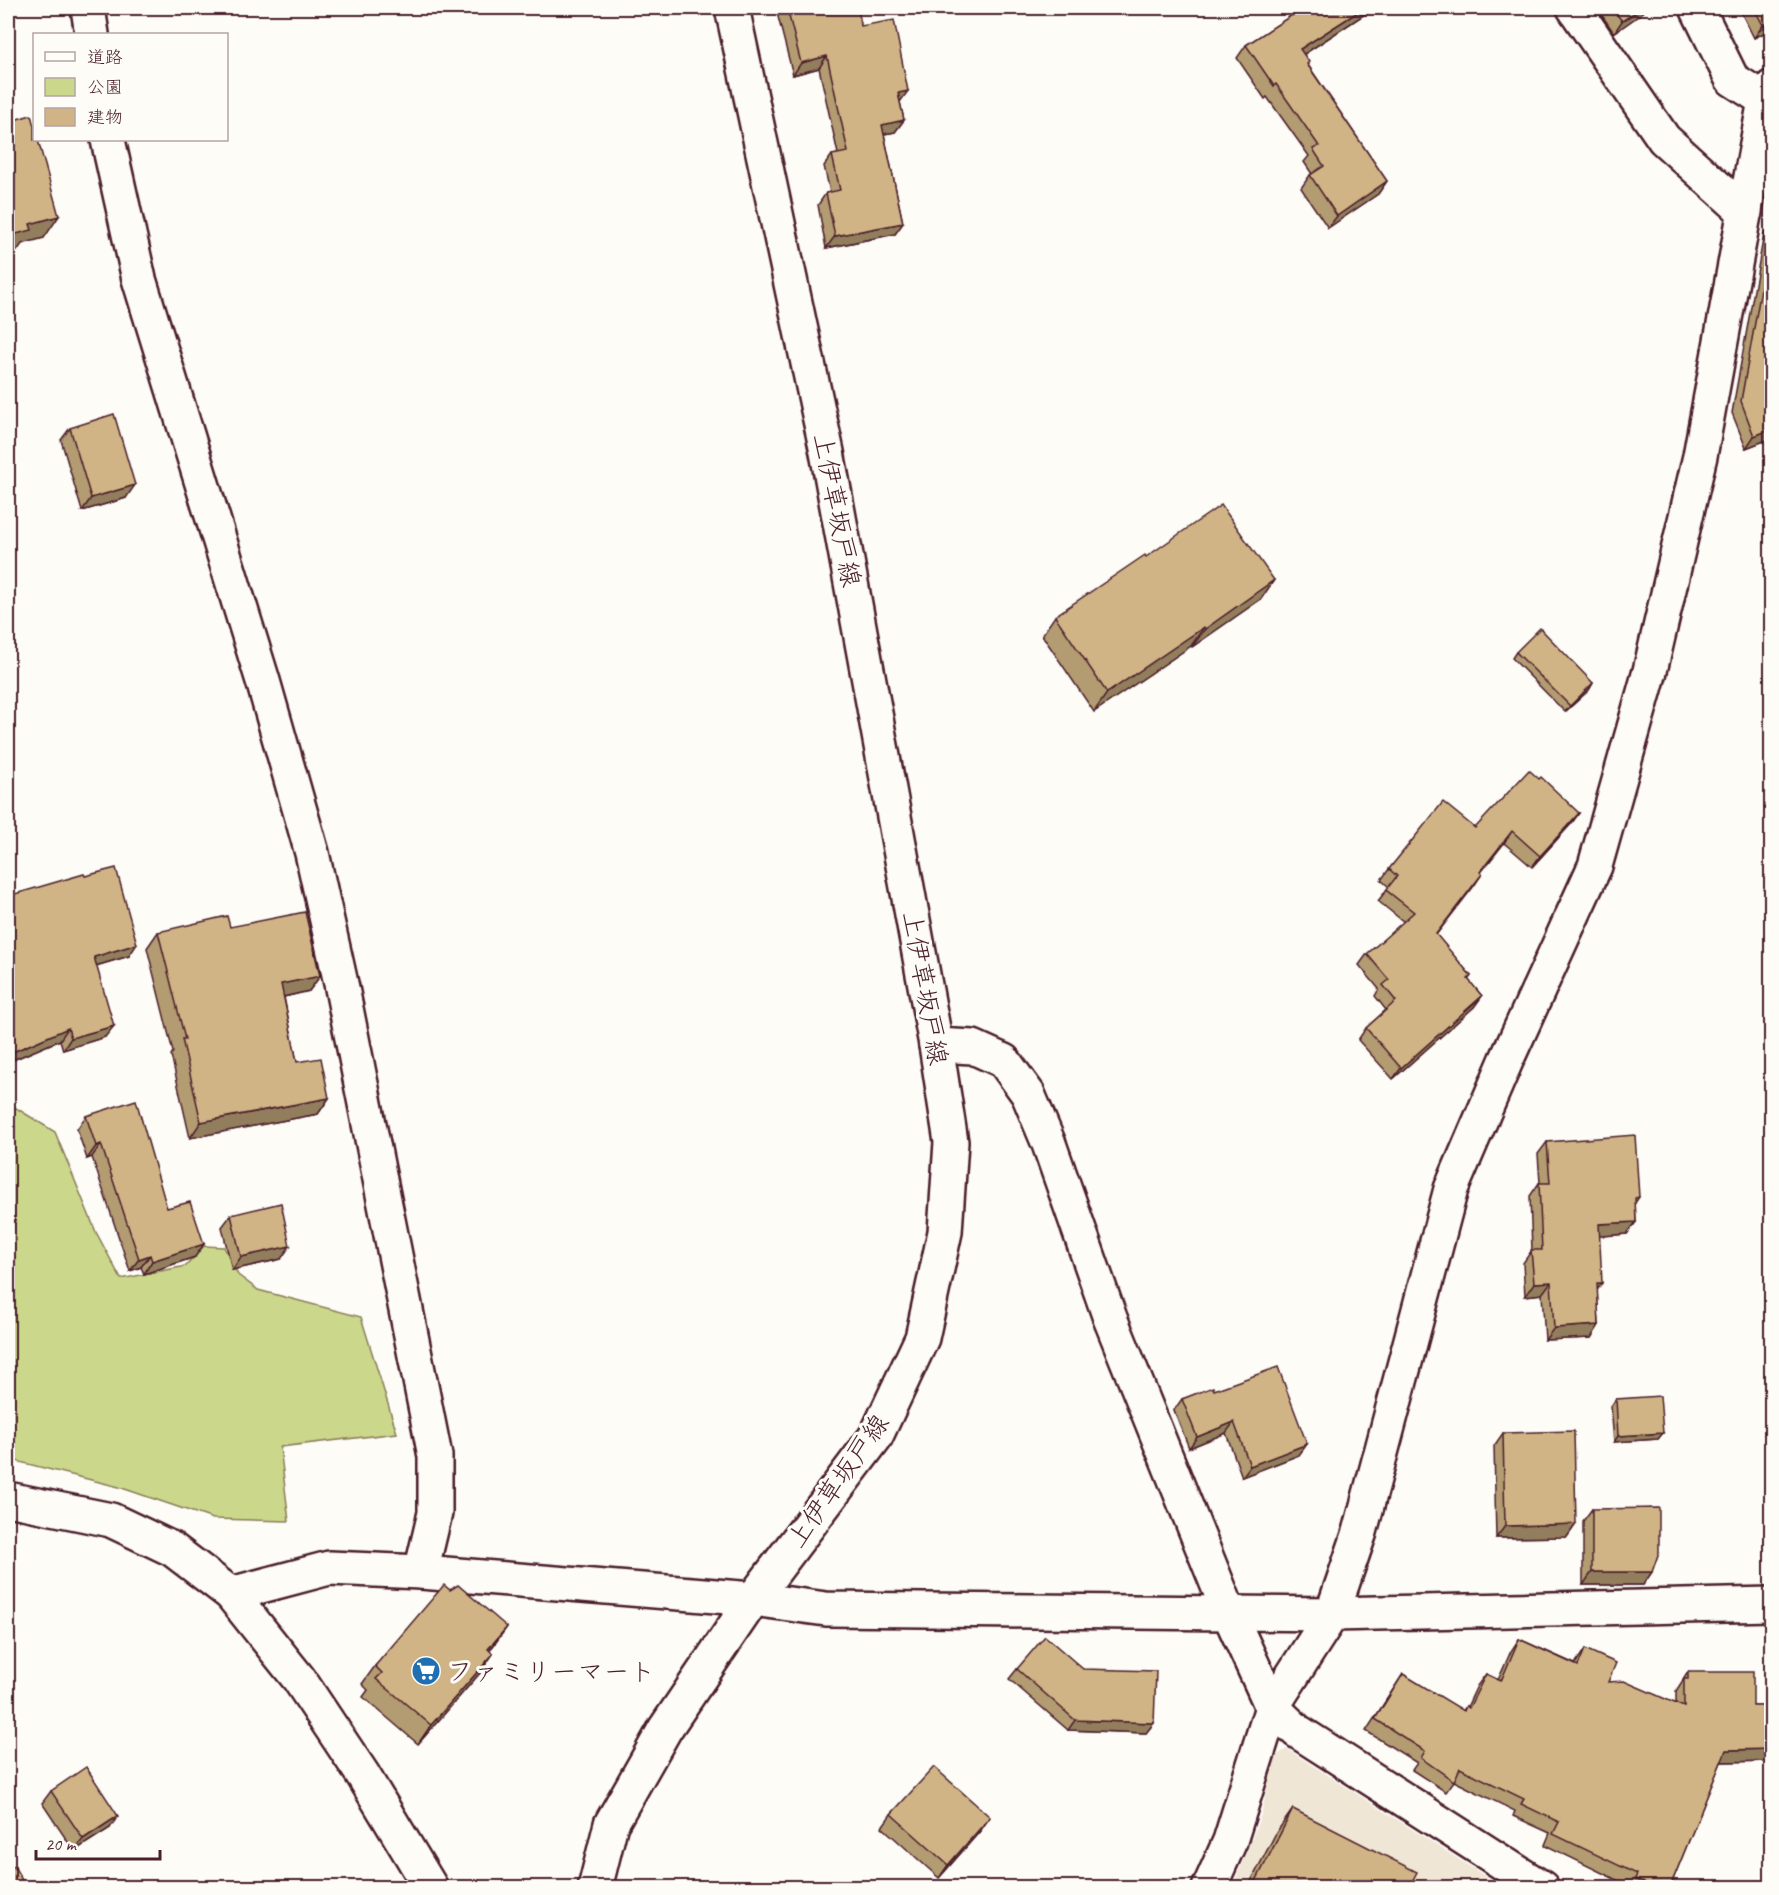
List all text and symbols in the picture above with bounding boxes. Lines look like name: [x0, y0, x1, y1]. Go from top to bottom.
legend: [33, 33, 228, 141]
text: 道路: [87, 46, 123, 68]
text: 公園: [87, 76, 123, 98]
text: 建物: [87, 106, 123, 128]
street label: 上伊草坂戸線: [806, 430, 868, 590]
street label: 上伊草坂戸線: [895, 908, 955, 1068]
street label: 上伊草坂戸線: [780, 1408, 896, 1554]
supermarket icon: ファミリーマート: [410, 1655, 442, 1687]
place label: ファミリーマート: [447, 1655, 656, 1688]
scale bar: [36, 1823, 160, 1861]
text: 20 m: [45, 1833, 78, 1855]

